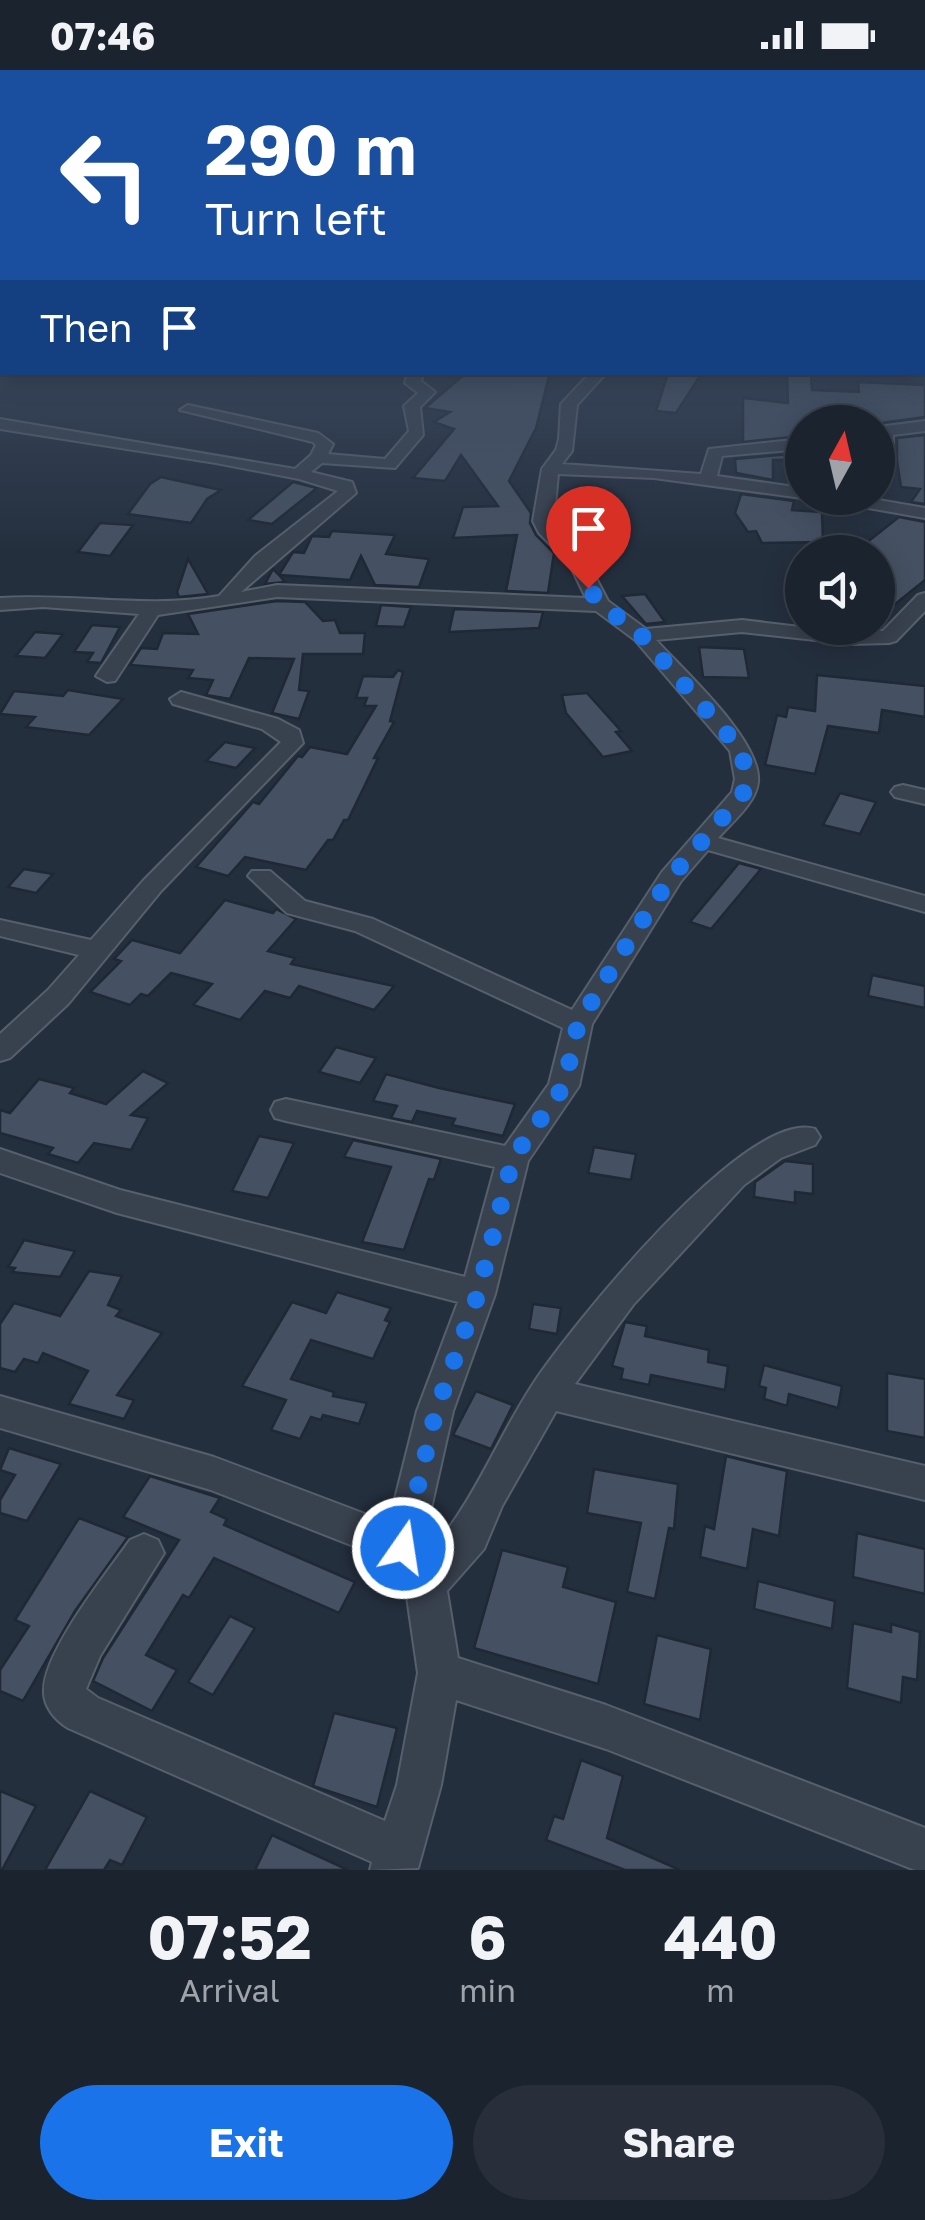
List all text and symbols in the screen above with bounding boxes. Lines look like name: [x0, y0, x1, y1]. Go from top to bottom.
text: 07:46: [50, 13, 155, 58]
text: 290 m: [205, 106, 416, 190]
icon: left: [40, 110, 170, 240]
text: Turn left: [205, 191, 387, 245]
icon: arrive: [152, 300, 207, 355]
text: Then: [40, 305, 132, 350]
north arrow: [785, 405, 895, 515]
map controls: [785, 405, 895, 645]
pin: [546, 486, 631, 589]
icon: arrive: [561, 501, 616, 556]
button: sound: [785, 535, 895, 645]
position arrow: [351, 1496, 455, 1600]
text: 07:52: [148, 1900, 312, 1972]
text: 6: [469, 1900, 507, 1972]
text: 440: [663, 1900, 777, 1972]
text: Arrival: [180, 1971, 280, 2009]
text: min: [459, 1971, 516, 2009]
text: m: [706, 1971, 735, 2009]
button: Exit: [40, 2085, 453, 2200]
button: Share: [473, 2085, 885, 2200]

